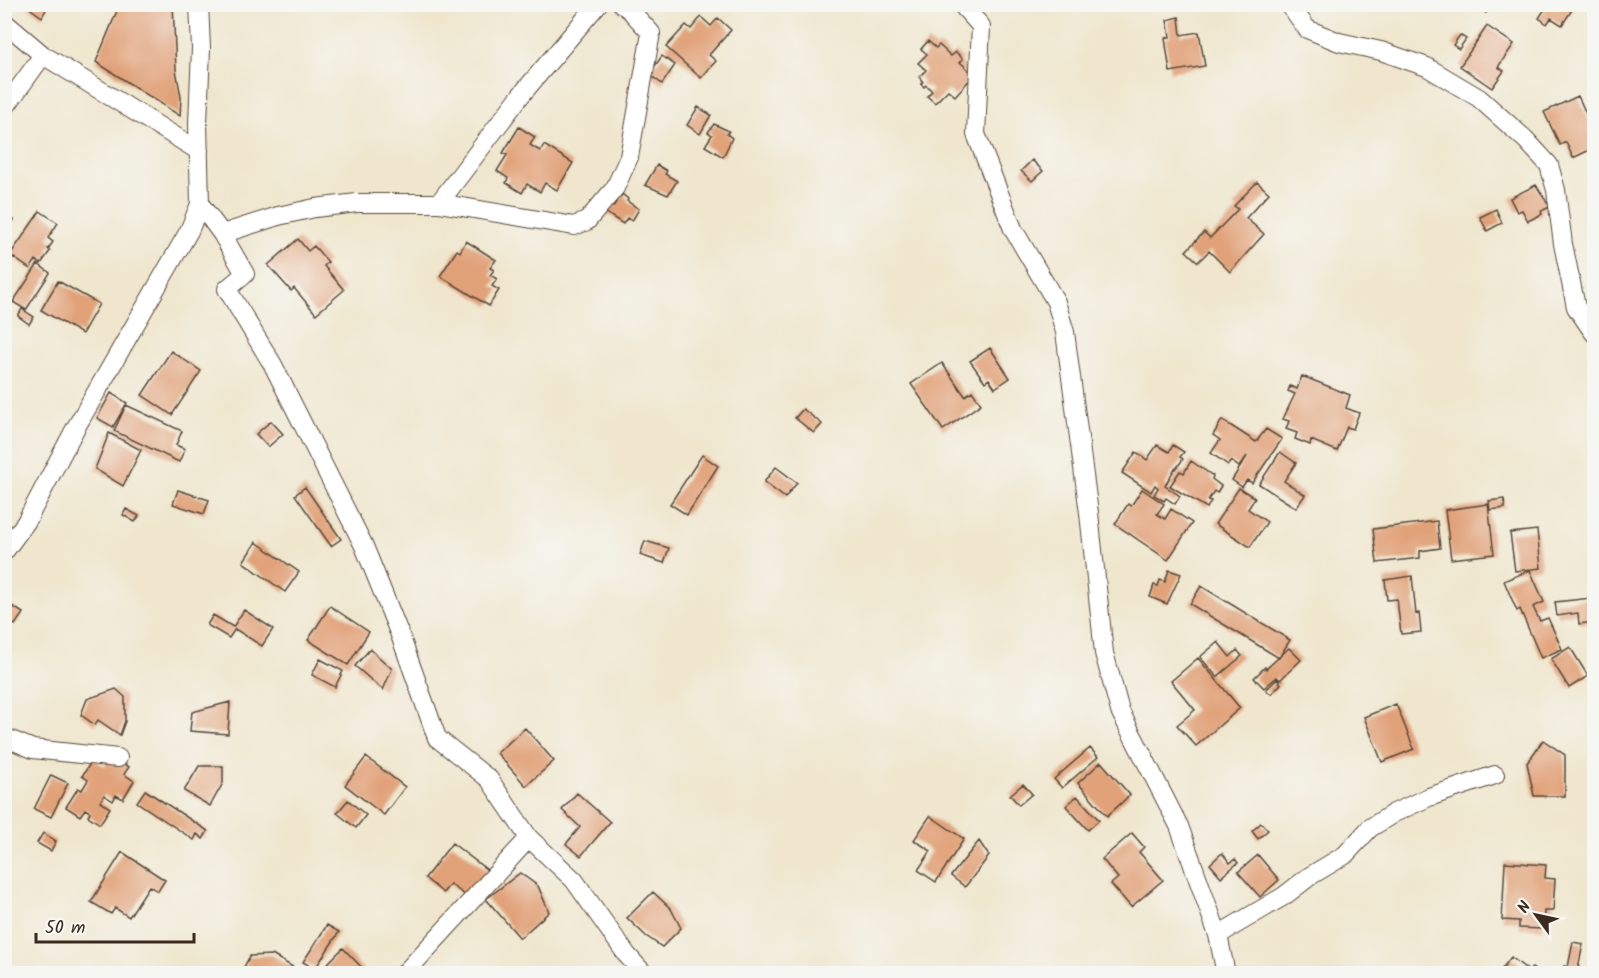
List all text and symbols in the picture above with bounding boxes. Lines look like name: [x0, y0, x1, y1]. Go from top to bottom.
north arrow: [1506, 885, 1566, 945]
text: N: [1511, 897, 1538, 919]
scale bar: [36, 906, 194, 944]
text: 50 m: [45, 914, 85, 943]

